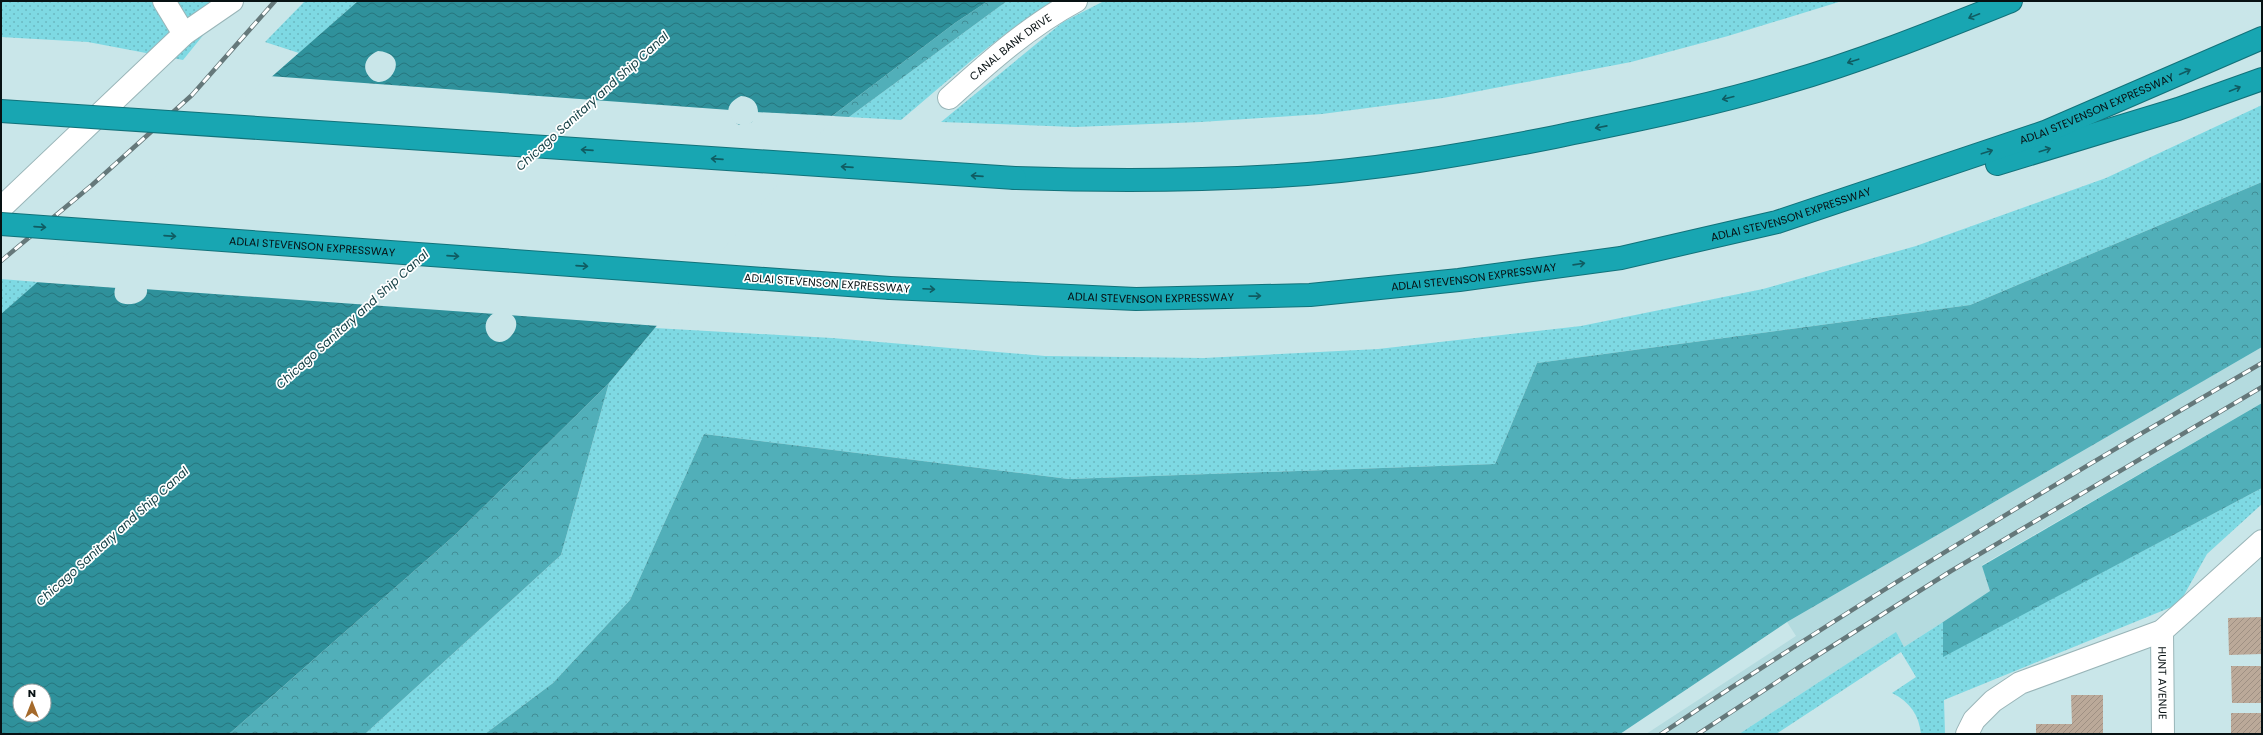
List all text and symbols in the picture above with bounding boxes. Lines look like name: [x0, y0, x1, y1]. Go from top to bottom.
street label: CANAL BANK DRIVE: [966, 10, 1055, 84]
one-way arrow: [1969, 12, 1981, 20]
water label: Chicago Sanitary and Ship Canal: [512, 28, 672, 174]
one-way arrow: [1846, 58, 1859, 65]
one-way arrow: [2179, 67, 2191, 75]
street label: ADLAI STEVENSON EXPRESSWAY: [2017, 69, 2177, 148]
one-way arrow: [2229, 85, 2241, 93]
one-way arrow: [1722, 95, 1735, 102]
one-way arrow: [1595, 124, 1608, 132]
one-way arrow: [2038, 146, 2051, 153]
one-way arrow: [581, 147, 594, 154]
one-way arrow: [1980, 148, 1993, 155]
one-way arrow: [711, 155, 724, 162]
one-way arrow: [841, 164, 854, 171]
one-way arrow: [971, 172, 984, 179]
street label: ADLAI STEVENSON EXPRESSWAY: [1709, 183, 1874, 245]
one-way arrow: [33, 223, 46, 230]
one-way arrow: [163, 232, 176, 239]
street label: ADLAI STEVENSON EXPRESSWAY: [229, 232, 396, 260]
water label: Chicago Sanitary and Ship Canal: [272, 246, 432, 392]
one-way arrow: [446, 253, 459, 260]
street label: ADLAI STEVENSON EXPRESSWAY: [1390, 259, 1558, 295]
one-way arrow: [1572, 260, 1585, 268]
one-way arrow: [576, 262, 589, 269]
street label: ADLAI STEVENSON EXPRESSWAY: [743, 269, 911, 297]
one-way arrow: [922, 286, 935, 293]
street label: ADLAI STEVENSON EXPRESSWAY: [1067, 288, 1235, 307]
one-way arrow: [1248, 292, 1261, 300]
water label: Chicago Sanitary and Ship Canal: [32, 463, 192, 609]
street label: HUNT AVENUE: [2154, 646, 2171, 720]
north arrow: [12, 683, 52, 723]
text: N: [28, 685, 36, 701]

